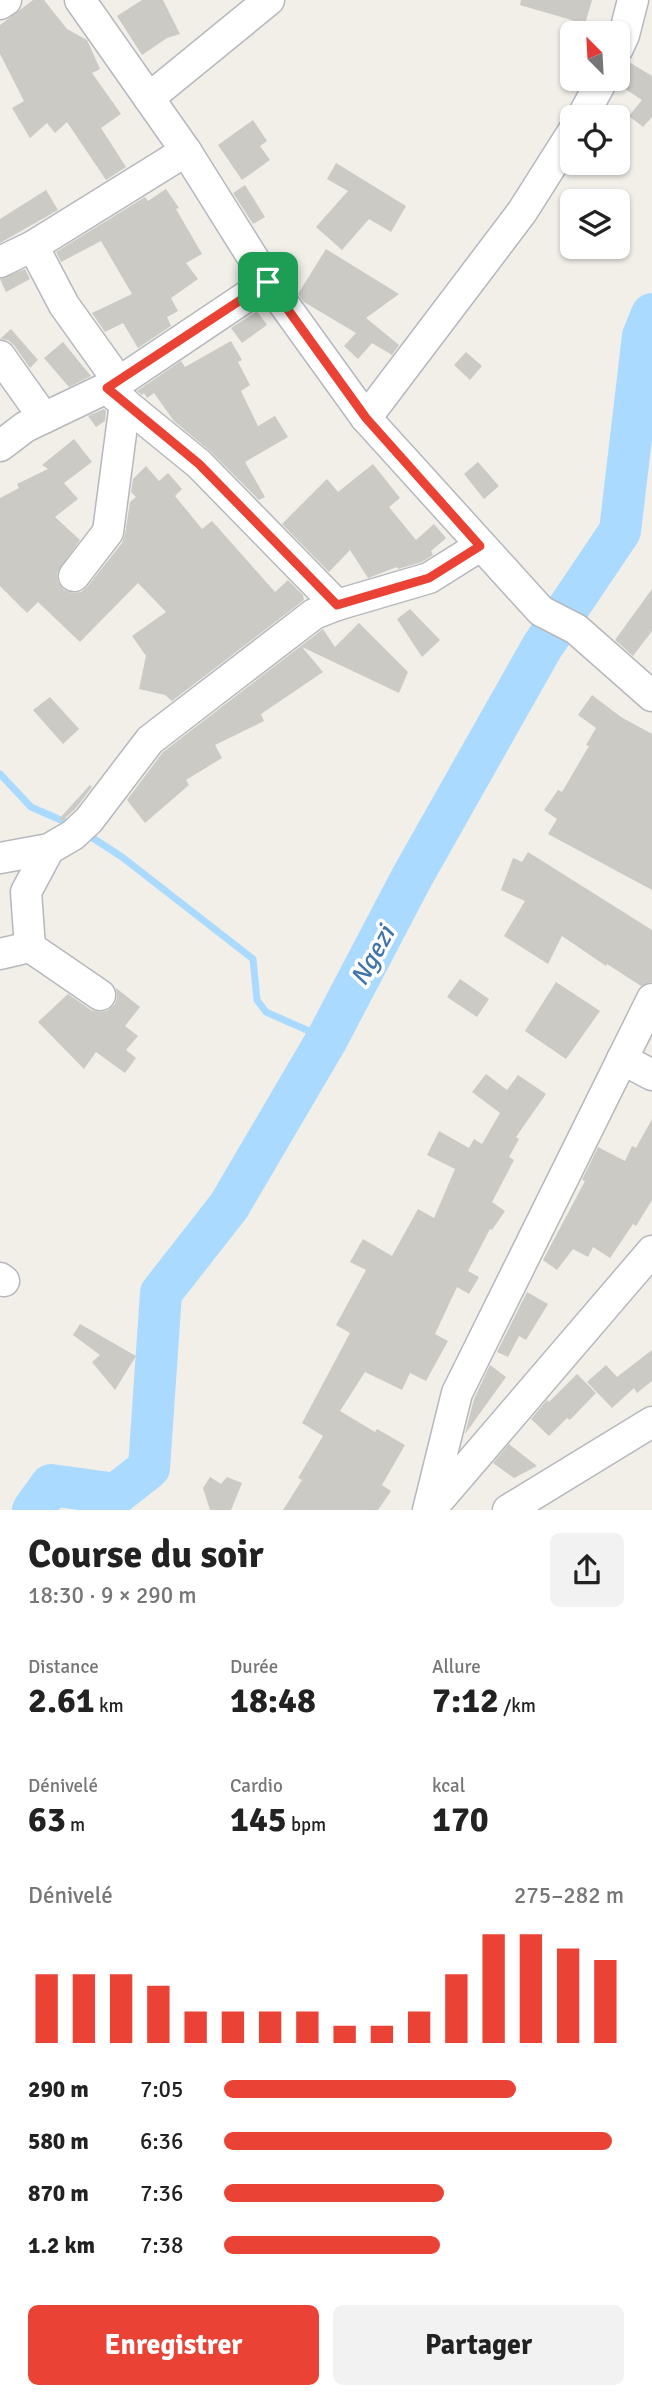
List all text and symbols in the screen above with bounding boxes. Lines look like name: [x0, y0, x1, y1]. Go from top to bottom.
north arrow: [560, 21, 630, 91]
map controls: [560, 21, 630, 259]
button: locate: [560, 105, 630, 175]
button: layers: [560, 189, 630, 259]
pin: [238, 252, 298, 312]
icon: arrive: [249, 263, 287, 301]
water label: Ngezi: [344, 918, 404, 991]
text: Course du soir: [28, 1531, 264, 1578]
button: share: [550, 1533, 624, 1607]
text: 18:30 · 9 × 290 m: [28, 1581, 197, 1610]
text: Distance: [28, 1655, 99, 1679]
text: Durée: [230, 1655, 278, 1679]
text: Allure: [432, 1655, 481, 1679]
text: 2.61: [28, 1679, 95, 1722]
text: 18:48: [230, 1679, 316, 1722]
text: 7:12: [432, 1679, 499, 1722]
text: km: [95, 1694, 124, 1718]
text: /km: [499, 1694, 536, 1718]
text: Dénivelé: [28, 1774, 98, 1798]
text: Cardio: [230, 1774, 283, 1798]
text: kcal: [432, 1774, 465, 1798]
text: 63: [28, 1798, 66, 1841]
text: 145: [230, 1798, 287, 1841]
text: 170: [432, 1798, 489, 1841]
text: m: [66, 1813, 85, 1837]
text: bpm: [287, 1813, 326, 1837]
text: Dénivelé: [28, 1881, 113, 1910]
text: 275–282 m: [514, 1881, 624, 1910]
text: 290 m: [28, 2075, 89, 2104]
text: 7:05: [140, 2075, 183, 2104]
text: 580 m: [28, 2127, 89, 2156]
text: 6:36: [140, 2127, 183, 2156]
text: 870 m: [28, 2179, 89, 2208]
text: 7:36: [140, 2179, 183, 2208]
text: 1.2 km: [28, 2231, 95, 2260]
text: 7:38: [140, 2231, 183, 2260]
button: Enregistrer: [28, 2305, 319, 2385]
button: Partager: [333, 2305, 624, 2385]

